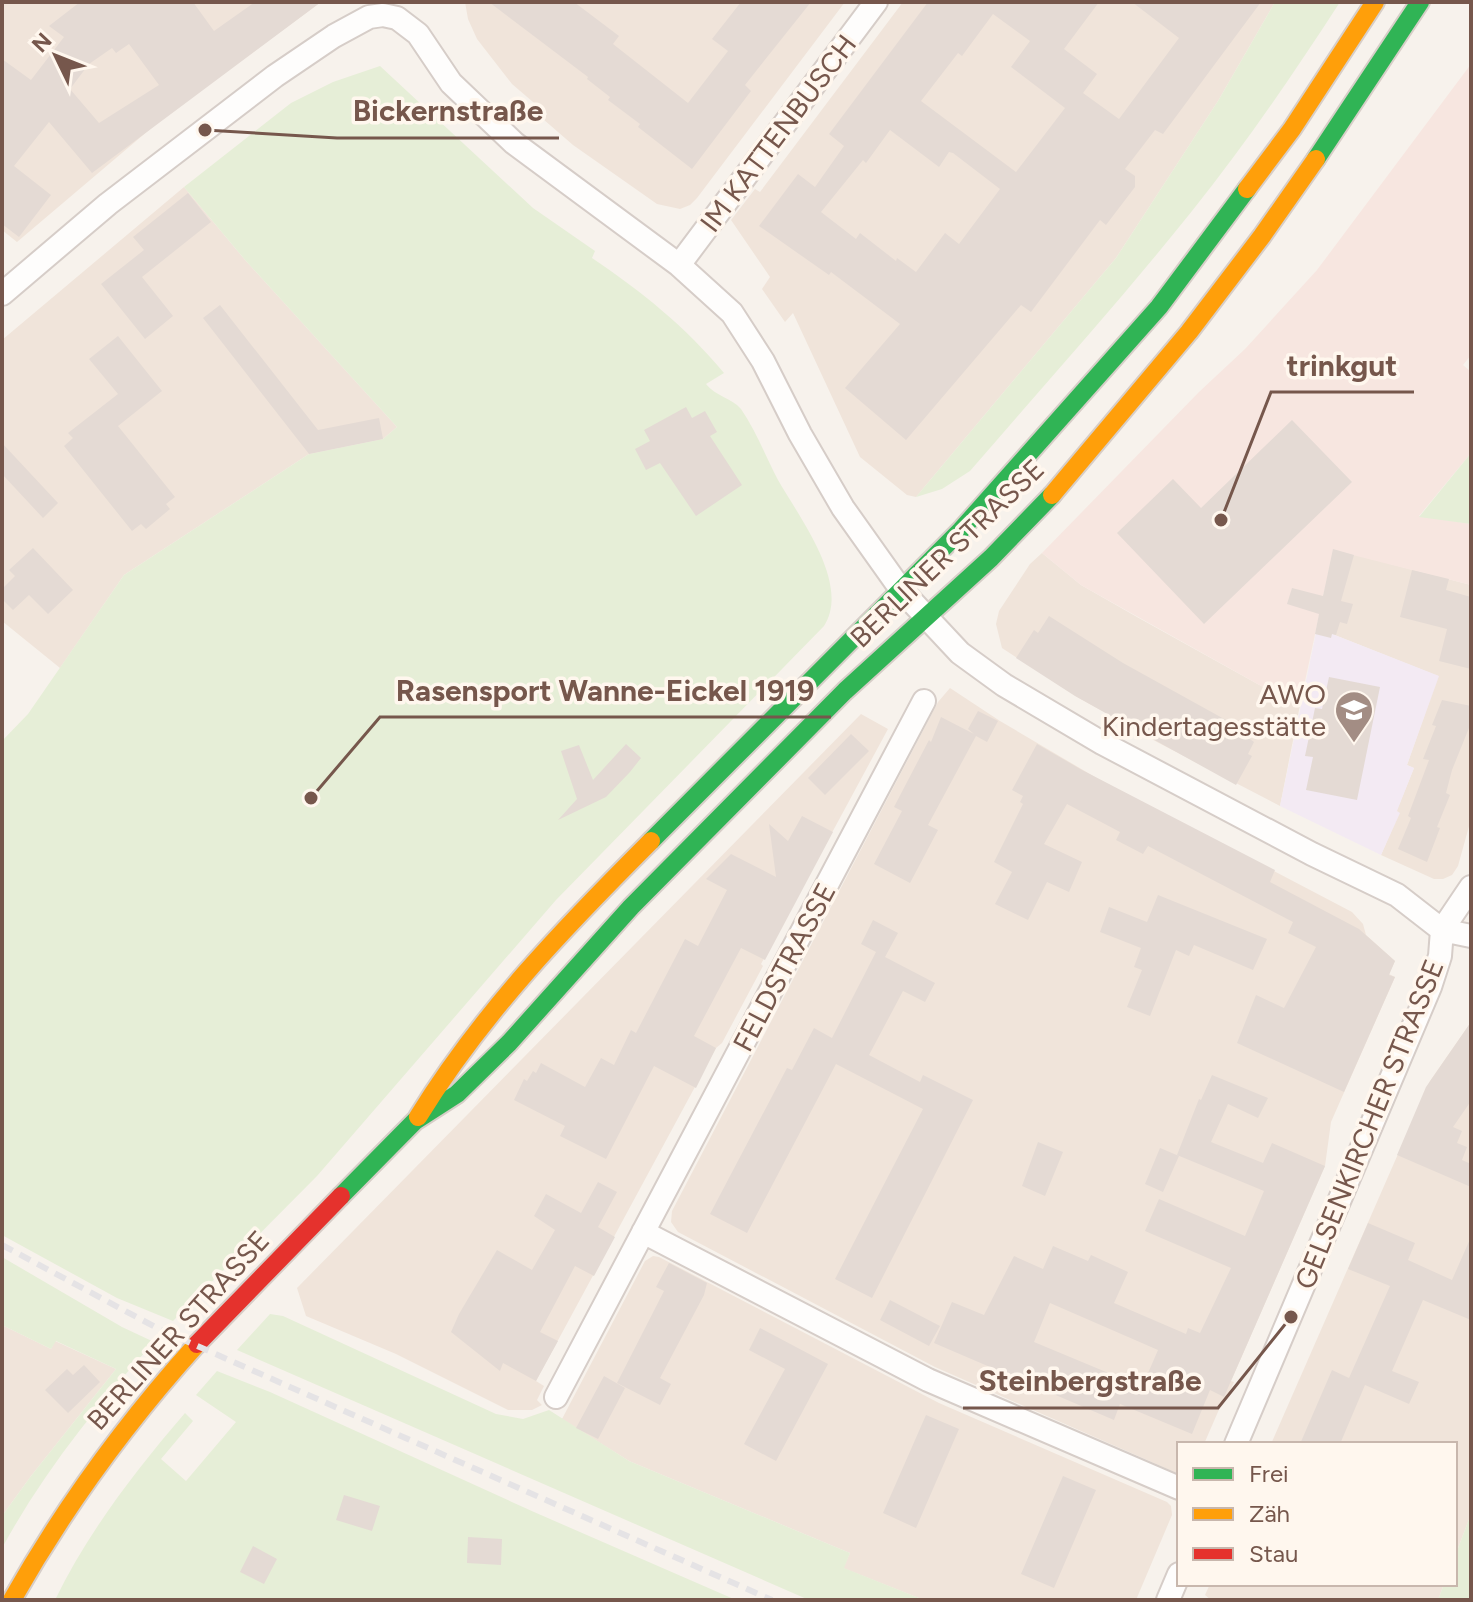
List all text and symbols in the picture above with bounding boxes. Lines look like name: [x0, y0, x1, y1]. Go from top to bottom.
north arrow: [16, 16, 96, 96]
text: N: [26, 27, 57, 58]
street label: IM KATTENBUSCH: [693, 28, 863, 238]
callout: Bickernstraße: [337, 84, 559, 138]
text: Bickernstraße: [353, 92, 544, 129]
callout: trinkgut: [1271, 338, 1414, 392]
text: trinkgut: [1287, 347, 1397, 384]
street label: BERLINER STRASSE: [843, 452, 1051, 654]
callout: Rasensport Wanne-Eickel 1919: [380, 663, 831, 717]
text: Rasensport Wanne-Eickel 1919: [396, 672, 814, 709]
place label: AWO Kindertagesstätte: [1102, 677, 1326, 743]
school or university icon: AWO Kindertagesstätte: [1333, 689, 1375, 744]
street label: FELDSTRASSE: [725, 877, 843, 1057]
street label: GELSENKIRCHER STRASSE: [1287, 954, 1451, 1294]
street label: BERLINER STRASSE: [80, 1223, 276, 1437]
callout: Steinbergstraße: [963, 1354, 1218, 1408]
text: Steinbergstraße: [978, 1362, 1202, 1399]
legend: [1177, 1442, 1457, 1586]
text: Frei: [1249, 1459, 1289, 1488]
text: Zäh: [1249, 1499, 1290, 1528]
text: Stau: [1249, 1539, 1298, 1568]

